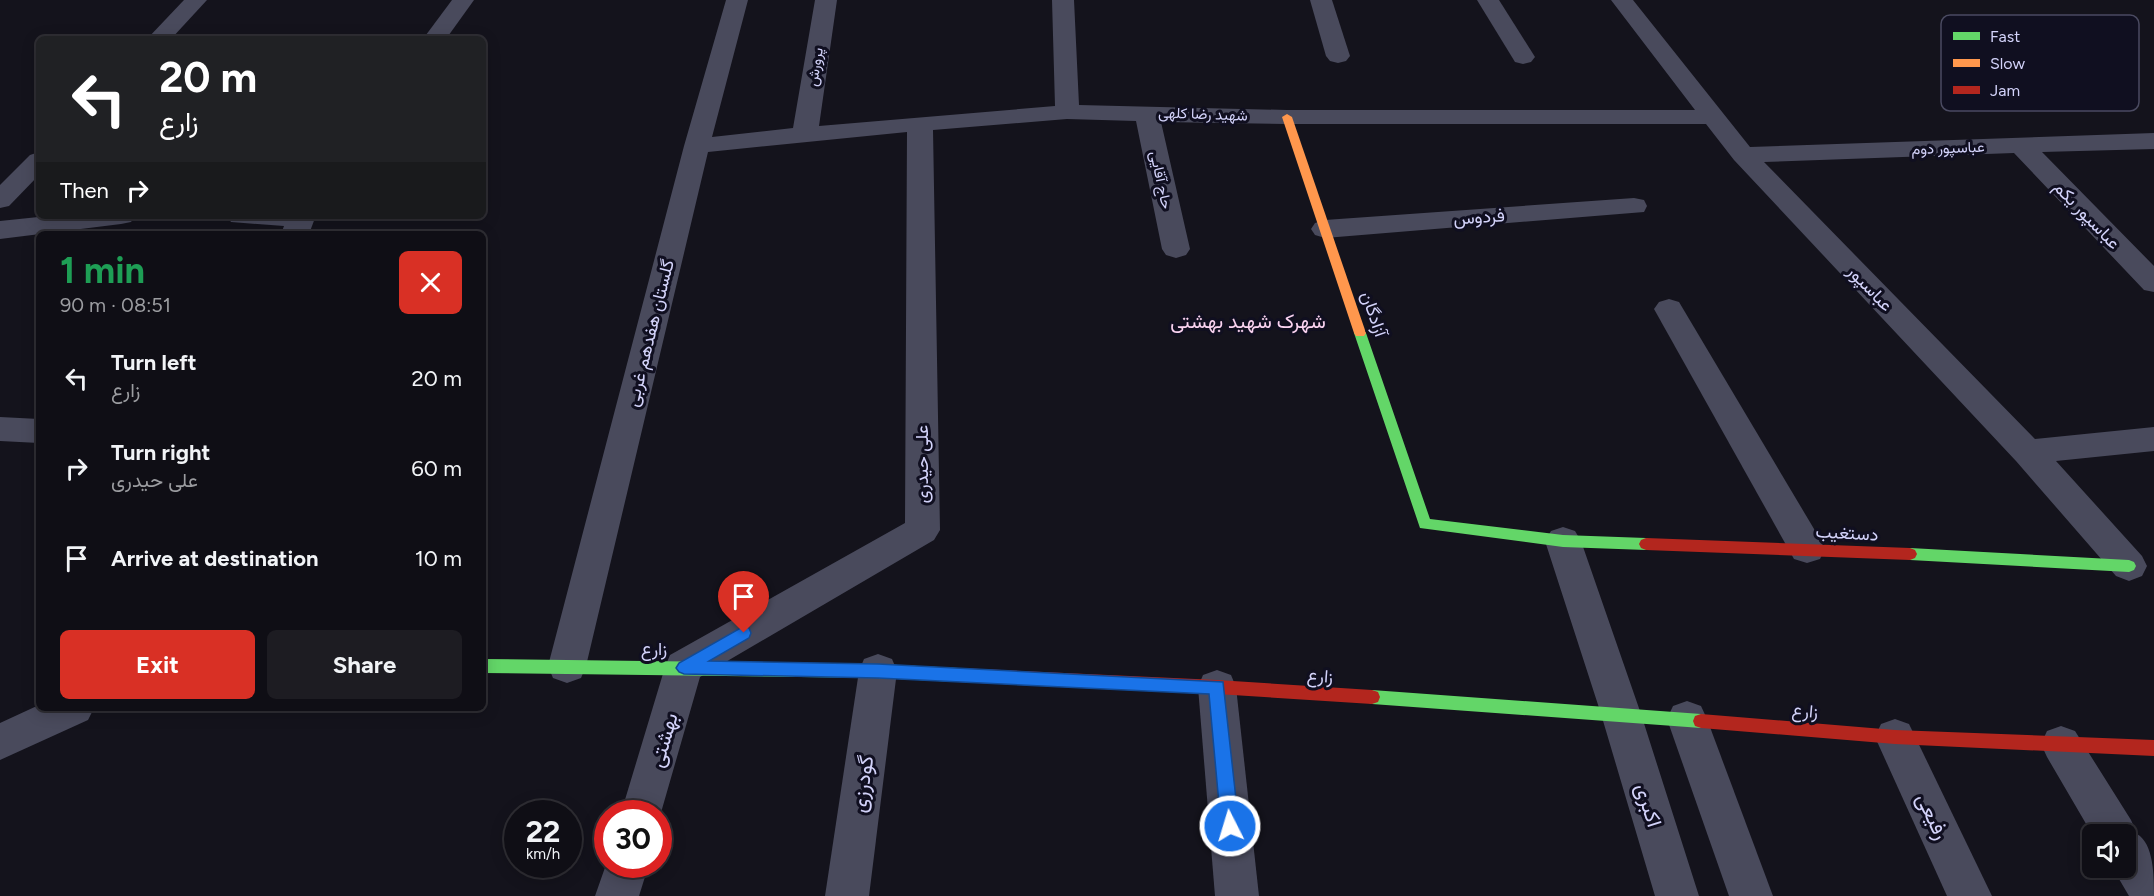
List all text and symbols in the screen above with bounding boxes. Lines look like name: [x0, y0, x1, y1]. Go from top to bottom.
legend: [1941, 15, 2139, 111]
text: Fast: [1990, 27, 2020, 46]
street label: پرورش: [803, 46, 828, 88]
text: 20 m: [159, 52, 257, 103]
text: Slow: [1990, 54, 2025, 73]
icon: left: [60, 60, 138, 138]
text: Jam: [1990, 81, 2020, 100]
street label: شهید رضا کلهی: [1158, 103, 1248, 126]
text: زارع: [159, 105, 199, 138]
street label: عباسپور دوم: [1911, 138, 1985, 159]
street label: حاج آقایی: [1144, 149, 1176, 211]
icon: right: [121, 174, 154, 207]
street label: عباسپور یکم: [2048, 176, 2125, 255]
text: Then: [60, 177, 109, 204]
street label: فردوس: [1452, 204, 1506, 230]
text: 1 min: [60, 249, 145, 292]
button: close: [399, 251, 462, 314]
street label: گلستان هفدهم غربی: [621, 257, 680, 409]
street label: عباسپور: [1841, 259, 1897, 317]
street label: آزادگان: [1356, 288, 1393, 341]
text: 90 m · 08:51: [60, 293, 171, 317]
district label: شهرک شهید بهشتی: [1170, 309, 1326, 334]
text: Turn left: [111, 349, 197, 376]
icon: left: [60, 362, 93, 395]
text: 20 m: [411, 365, 462, 392]
text: زارع: [111, 378, 140, 402]
street label: علی حیدری: [911, 425, 933, 503]
text: Turn right: [111, 439, 210, 466]
icon: right: [60, 452, 93, 485]
text: 60 m: [411, 455, 462, 482]
text: علی حیدری: [111, 468, 198, 492]
street label: دستغیب: [1815, 520, 1879, 546]
icon: arrive: [60, 542, 93, 575]
text: Arrive at destination: [111, 545, 319, 572]
text: 10 m: [415, 545, 462, 572]
pin: [718, 571, 769, 633]
icon: arrive: [727, 580, 760, 613]
button: Exit: [60, 630, 255, 699]
button: Share: [267, 630, 462, 699]
street label: زارع: [641, 638, 667, 661]
street label: زارع: [1306, 664, 1334, 689]
street label: زارع: [1791, 699, 1819, 724]
street label: بهشتی: [643, 710, 684, 770]
street label: گودرزی: [846, 754, 879, 814]
street label: اکبری: [1630, 780, 1667, 830]
street label: رفیعی: [1910, 789, 1955, 844]
position arrow: [1198, 794, 1262, 858]
speed limit sign: 30: [594, 800, 672, 878]
text: 22: [526, 813, 560, 850]
map controls: [2082, 824, 2136, 878]
button: sound: [2082, 824, 2136, 878]
text: km/h: [526, 845, 560, 863]

